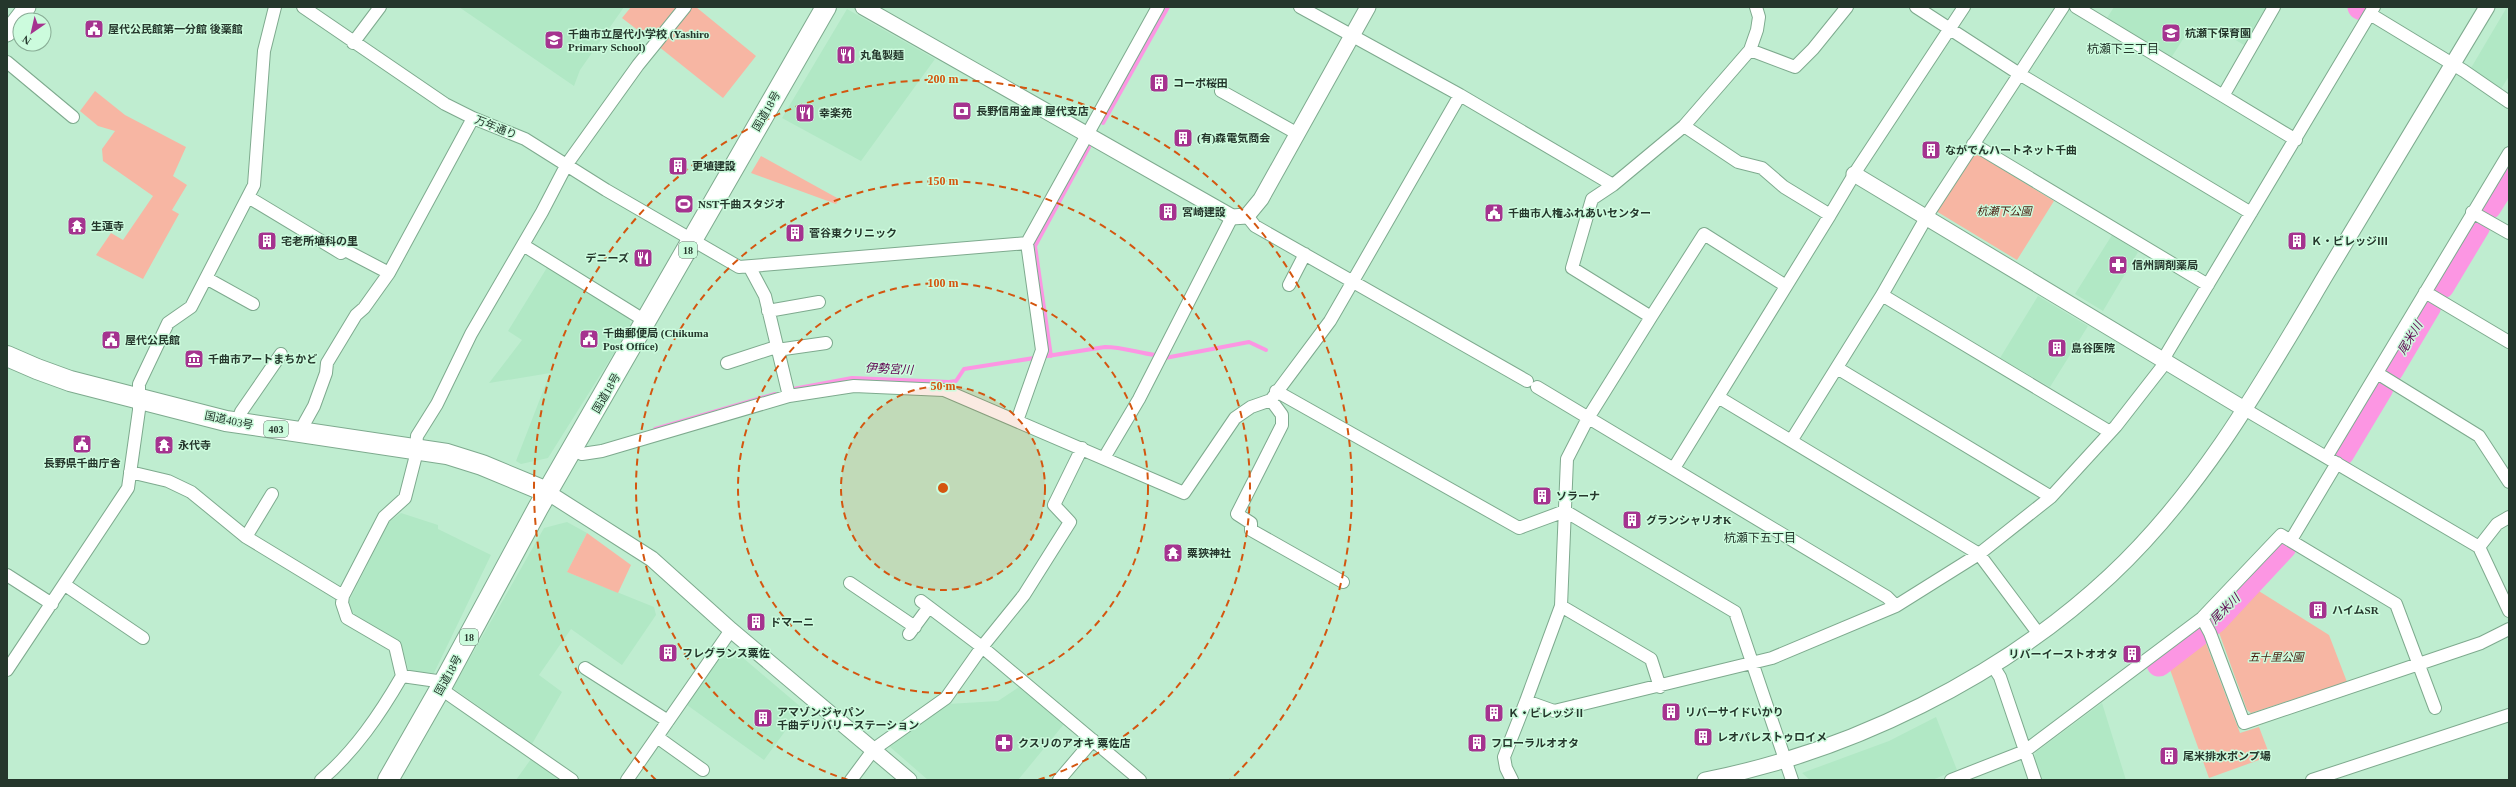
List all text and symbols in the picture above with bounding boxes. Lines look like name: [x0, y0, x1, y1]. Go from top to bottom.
north arrow: [12, 12, 52, 52]
public building icon: 屋代公民館第一分館 後薬館: [83, 18, 105, 40]
school or university icon: 杭瀬下保育園: [2160, 22, 2182, 44]
place label: 屋代公民館第一分館 後薬館: [108, 23, 243, 35]
place label: 杭瀬下保育園: [2185, 27, 2251, 39]
place label: 千曲市立屋代小学校 (Yashiro Primary School): [568, 28, 710, 54]
school or university icon: 千曲市立屋代小学校 (Yashiro Primary School): [543, 29, 565, 51]
text: N: [20, 33, 33, 47]
district label: 杭瀬下三丁目: [2087, 42, 2159, 56]
restaurant icon: 丸亀製麺: [835, 44, 857, 66]
place label: 丸亀製麺: [860, 49, 904, 61]
text: 200 m: [928, 72, 959, 86]
building icon: コーポ桜田: [1148, 72, 1170, 94]
place label: コーポ桜田: [1173, 77, 1228, 89]
street label: 国道18号: [750, 89, 782, 133]
bank icon: 長野信用金庫 屋代支店: [951, 100, 973, 122]
restaurant icon: 幸楽苑: [794, 102, 816, 124]
place label: 長野信用金庫 屋代支店: [976, 105, 1089, 117]
place label: 幸楽苑: [819, 107, 852, 119]
street label: 万年通り: [473, 113, 519, 141]
building icon: (有)森電気商会: [1172, 127, 1194, 149]
place label: (有)森電気商会: [1197, 132, 1270, 145]
building icon: ながでんハートネット千曲: [1920, 139, 1942, 161]
place label: ながでんハートネット千曲: [1945, 144, 2077, 156]
building icon: 更埴建設: [667, 155, 689, 177]
place label: 更埴建設: [692, 160, 736, 172]
text: 150 m: [928, 174, 959, 188]
sports icon: NST千曲スタジオ: [673, 193, 695, 215]
place label: NST千曲スタジオ: [698, 198, 785, 210]
building icon: 宮崎建設: [1157, 201, 1179, 223]
public building icon: 千曲市人権ふれあいセンター: [1483, 202, 1505, 224]
park label: 杭瀬下公園: [1977, 205, 2033, 217]
place label: 宮崎建設: [1182, 206, 1226, 218]
place label: 千曲市人権ふれあいセンター: [1508, 207, 1651, 219]
temple icon: 生蓮寺: [66, 215, 88, 237]
place label: 生蓮寺: [91, 220, 124, 232]
building icon: 菅谷東クリニック: [784, 222, 806, 244]
place label: 菅谷東クリニック: [809, 227, 897, 239]
building icon: 宅老所埴科の里: [256, 230, 278, 252]
building icon: Ｋ・ビレッジⅢ: [2286, 230, 2308, 252]
place label: 宅老所埴科の里: [281, 235, 358, 247]
place label: Ｋ・ビレッジⅢ: [2311, 235, 2388, 247]
road number: 18: [679, 242, 697, 258]
restaurant icon: デニーズ: [632, 247, 654, 269]
place label: デニーズ: [586, 252, 629, 264]
pharmacy icon: 信州調剤薬局: [2107, 254, 2129, 276]
place label: 信州調剤薬局: [2132, 259, 2198, 271]
text: 100 m: [928, 276, 959, 290]
water label: 尾米川: [2395, 317, 2426, 357]
place label: 千曲郵便局 (Chikuma Post Office): [603, 327, 709, 353]
public building icon: 千曲郵便局 (Chikuma Post Office): [578, 328, 600, 350]
public building icon: 屋代公民館: [100, 329, 122, 351]
place label: 屋代公民館: [125, 334, 180, 346]
building icon: 島谷医院: [2046, 337, 2068, 359]
place label: 島谷医院: [2071, 342, 2115, 354]
museum icon: 千曲市アートまちかど: [183, 348, 205, 370]
place label: 千曲市アートまちかど: [208, 353, 317, 365]
water label: 伊勢宮川: [865, 361, 915, 377]
street label: 国道18号: [590, 371, 622, 415]
text: 50 m: [931, 379, 956, 393]
street label: 国道403号: [204, 409, 254, 431]
road number: 403: [264, 421, 288, 437]
public building icon: 長野県千曲庁舎: [71, 433, 93, 455]
temple icon: 永代寺: [153, 434, 175, 456]
place label: 永代寺: [178, 439, 211, 451]
place label: 長野県千曲庁舎: [44, 457, 121, 469]
centre of rings: [936, 481, 950, 495]
building icon: ソラーナ: [1531, 485, 1553, 507]
place label: ソラーナ: [1556, 490, 1600, 502]
building icon: グランシャリオK: [1621, 509, 1643, 531]
place label: グランシャリオK: [1646, 514, 1732, 526]
district label: 杭瀬下五丁目: [1724, 531, 1796, 545]
temple icon: 粟狹神社: [1162, 542, 1184, 564]
place label: 粟狹神社: [1187, 547, 1231, 559]
water label: 尾米川: [2207, 590, 2244, 627]
building icon: ハイムSR: [2307, 599, 2329, 621]
place label: ハイムSR: [2332, 604, 2380, 616]
building icon: ドマーニ: [745, 611, 767, 633]
place label: ドマーニ: [770, 616, 814, 628]
road number: 18: [460, 629, 478, 645]
building icon: フレグランス粟佐: [657, 642, 679, 664]
building icon: リバーイーストオオタ: [2121, 643, 2143, 665]
place label: フレグランス粟佐: [682, 647, 770, 659]
place label: リバーイーストオオタ: [2009, 648, 2118, 660]
park label: 五十里公園: [2249, 651, 2305, 663]
street label: 国道18号: [432, 653, 464, 697]
building icon: リバーサイドいかり: [1660, 701, 1682, 723]
building icon: Ｋ・ビレッジⅡ: [1483, 702, 1505, 724]
place label: アマゾンジャパン 千曲デリバリーステーション: [777, 706, 919, 731]
place label: リバーサイドいかり: [1685, 706, 1784, 718]
building icon: アマゾンジャパン 千曲デリバリーステーション: [752, 707, 774, 729]
place label: Ｋ・ビレッジⅡ: [1508, 707, 1585, 719]
building icon: レオパレストゥロイメ: [1692, 726, 1714, 748]
place label: レオパレストゥロイメ: [1717, 731, 1827, 743]
pharmacy icon: クスリのアオキ 粟佐店: [993, 732, 1015, 754]
building icon: フローラルオオタ: [1466, 732, 1488, 754]
place label: クスリのアオキ 粟佐店: [1018, 737, 1130, 749]
place label: フローラルオオタ: [1491, 737, 1579, 749]
building icon: 尾米排水ポンプ場: [2158, 745, 2180, 767]
place label: 尾米排水ポンプ場: [2183, 750, 2271, 762]

